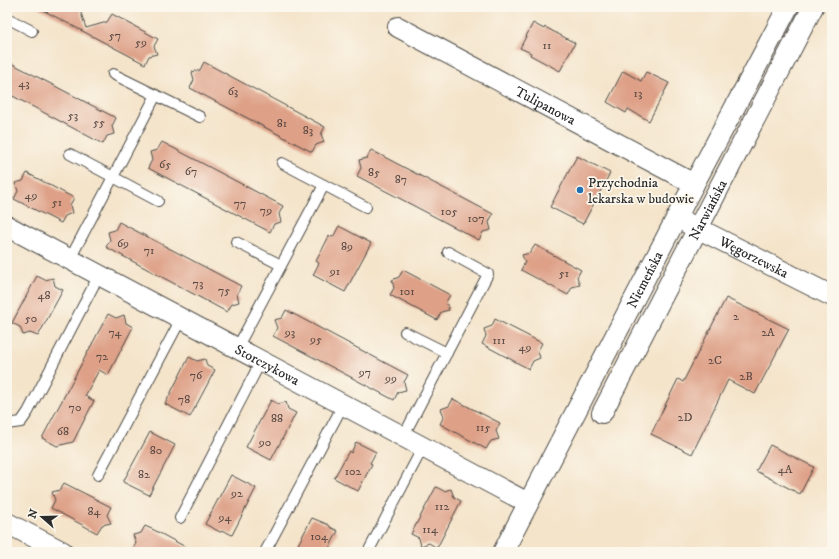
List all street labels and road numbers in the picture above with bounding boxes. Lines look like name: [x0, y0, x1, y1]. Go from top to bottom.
street label: Tulipanowa: [512, 83, 579, 130]
street label: Narwiańska: [685, 177, 732, 244]
street label: Węgorzewska: [715, 232, 791, 283]
street label: Niemeńska: [623, 248, 668, 312]
street label: Storczykowa: [232, 341, 303, 390]

